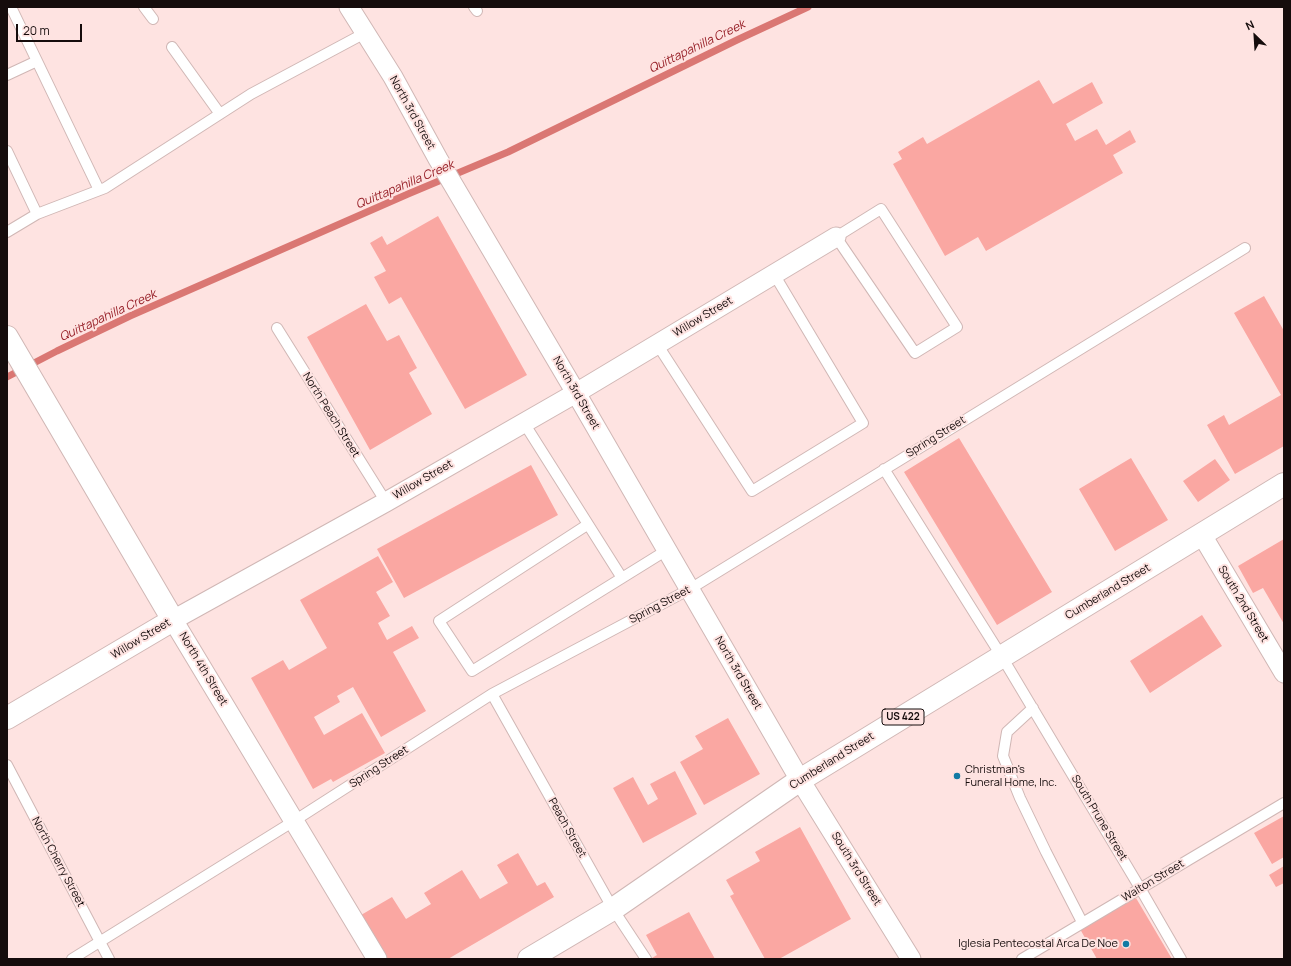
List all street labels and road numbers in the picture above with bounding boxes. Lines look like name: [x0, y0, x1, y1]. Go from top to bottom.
street label: North 3rd Street: [386, 74, 438, 152]
street label: Willow Street: [671, 294, 735, 340]
street label: North 3rd Street: [550, 354, 602, 432]
street label: North Peach Street: [300, 370, 362, 460]
street label: Spring Street: [904, 414, 968, 460]
street label: Willow Street: [391, 458, 455, 502]
street label: Cumberland Street: [1063, 561, 1153, 623]
street label: South 2nd Street: [1215, 563, 1271, 645]
street label: Spring Street: [627, 583, 693, 627]
street label: Willow Street: [109, 616, 173, 662]
street label: North 4th Street: [176, 630, 230, 708]
street label: North 3rd Street: [712, 634, 764, 712]
road number: US 422: [882, 709, 924, 725]
street label: Cumberland Street: [787, 730, 877, 792]
street label: Spring Street: [347, 743, 411, 791]
street label: South Prune Street: [1068, 773, 1130, 863]
street label: Peach Street: [545, 796, 589, 860]
street label: North Cherry Street: [29, 815, 87, 909]
street label: South 3rd Street: [828, 830, 884, 908]
street label: Walton Street: [1120, 857, 1186, 905]

